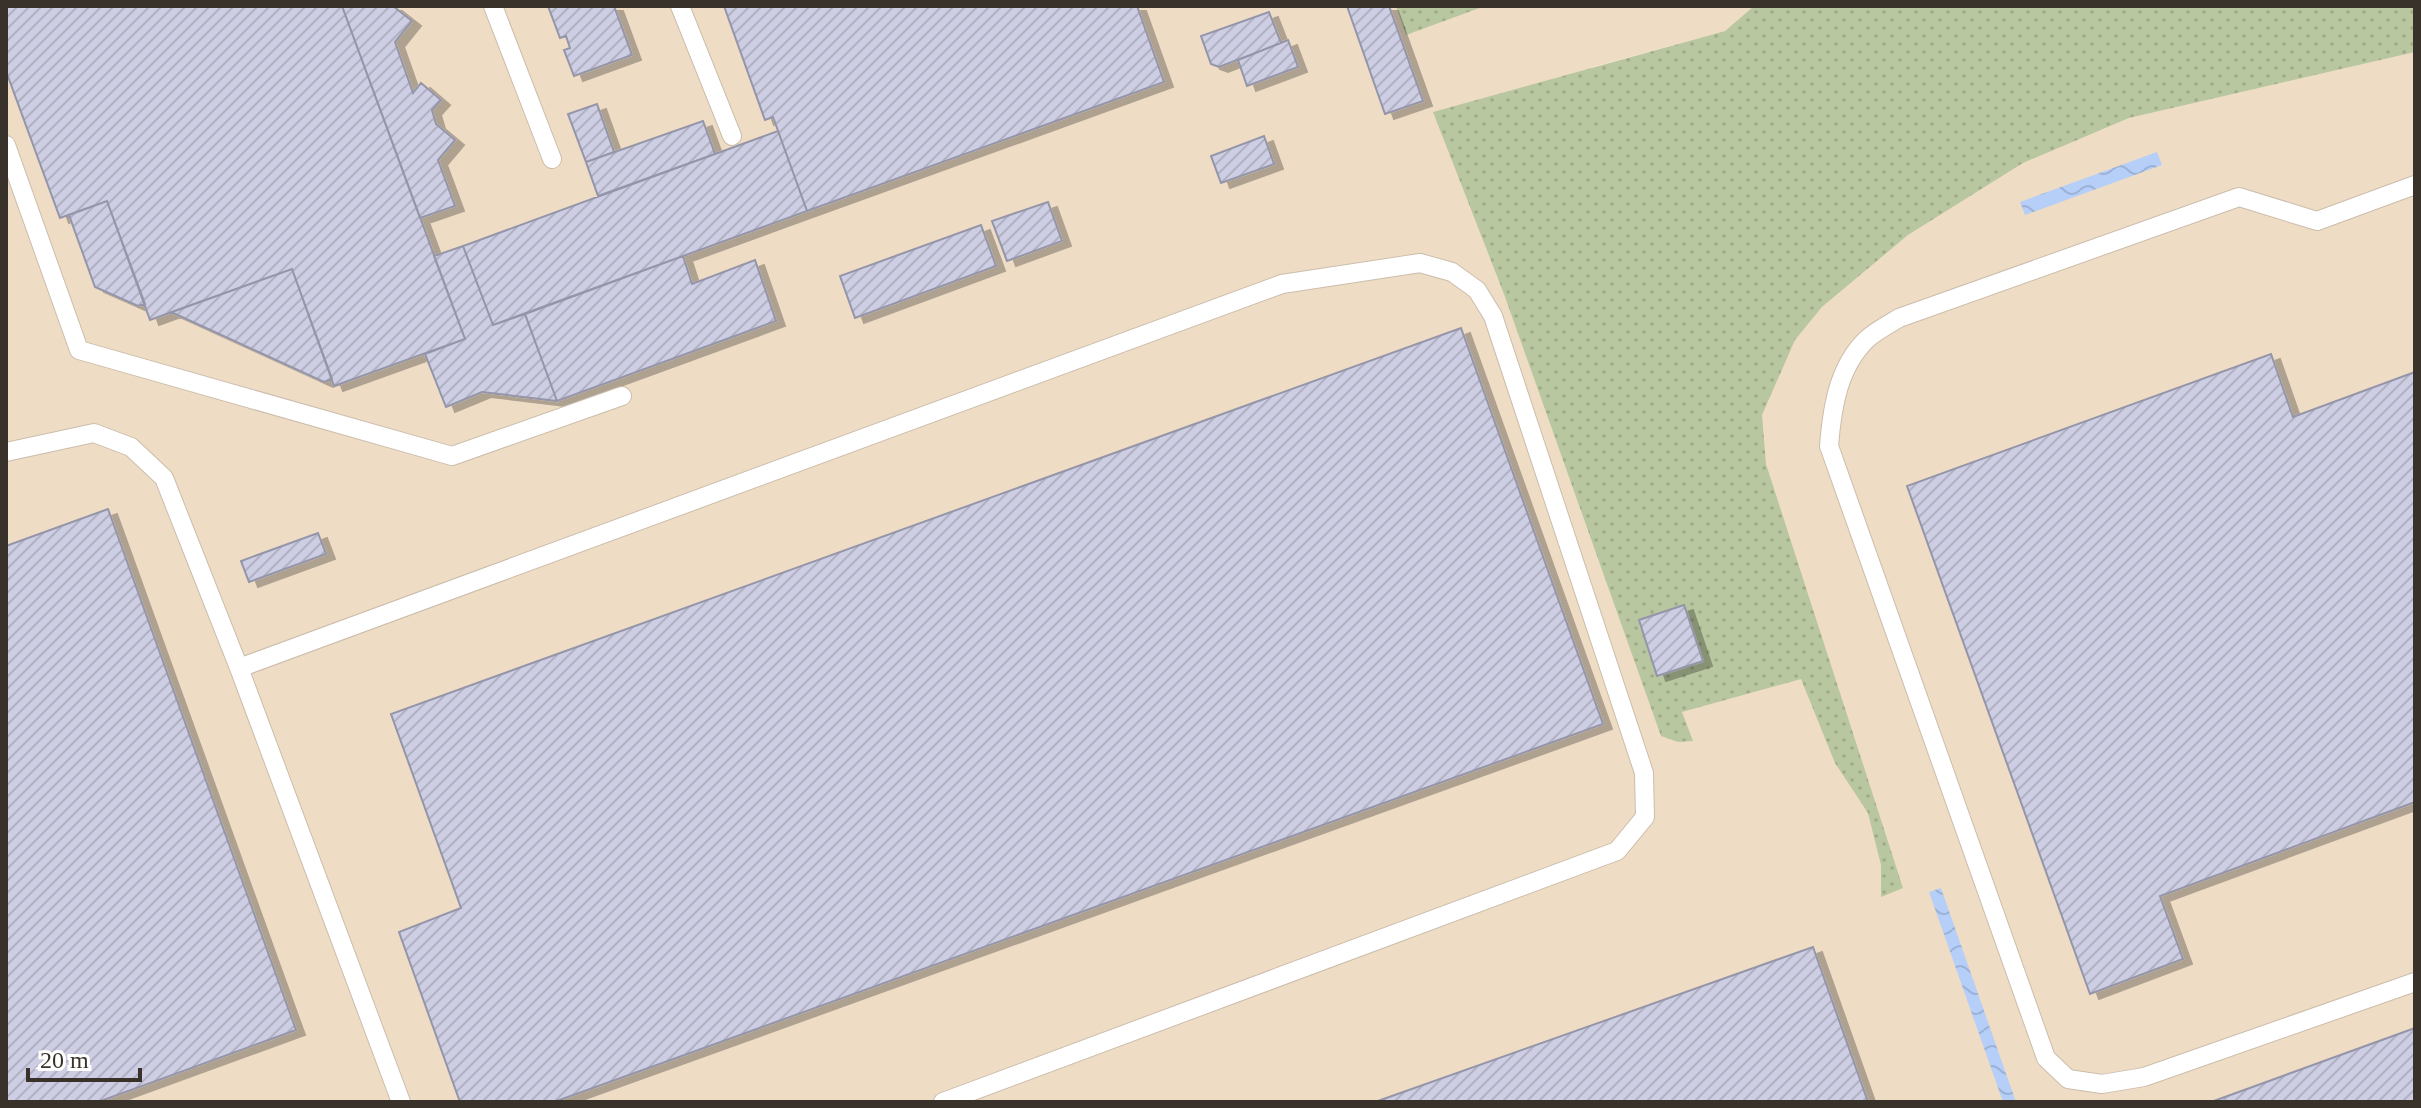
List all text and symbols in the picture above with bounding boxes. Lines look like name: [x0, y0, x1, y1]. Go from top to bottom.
scale bar: [28, 1032, 140, 1082]
text: 20 m: [40, 1047, 89, 1073]

